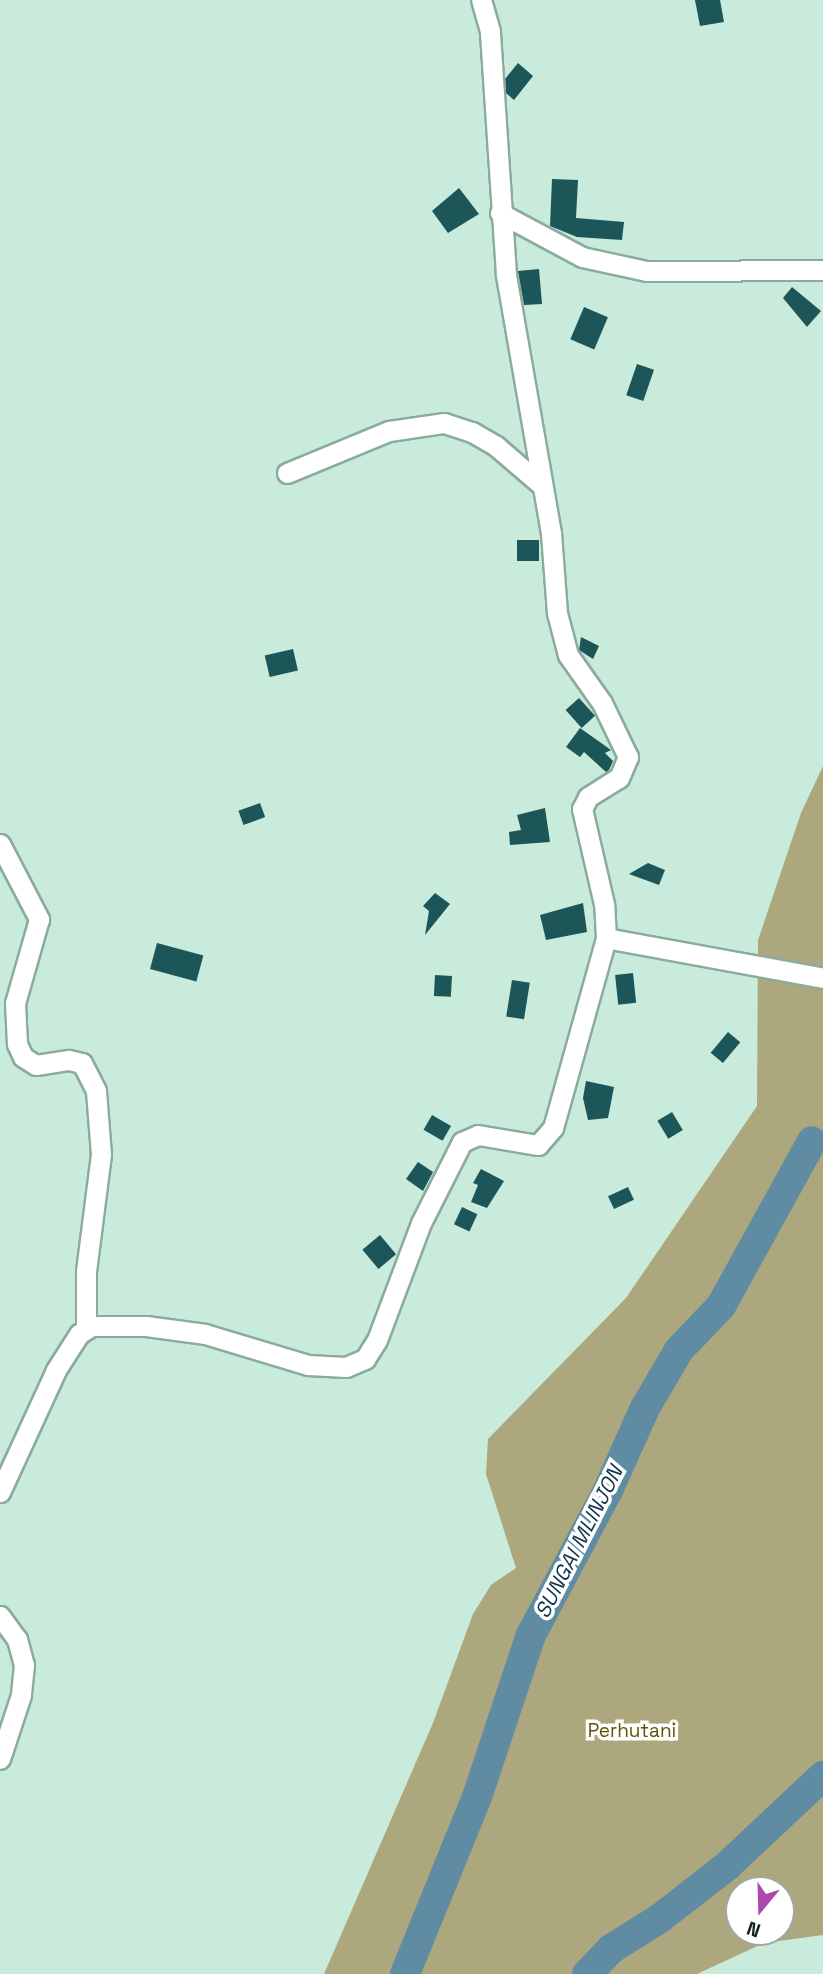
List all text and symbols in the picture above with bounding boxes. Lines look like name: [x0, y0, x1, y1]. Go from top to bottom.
water label: SUNGAI MLINJON: [530, 1462, 628, 1622]
park label: Perhutani: [588, 1720, 676, 1742]
north arrow: [725, 1876, 795, 1946]
text: N: [744, 1916, 764, 1943]

